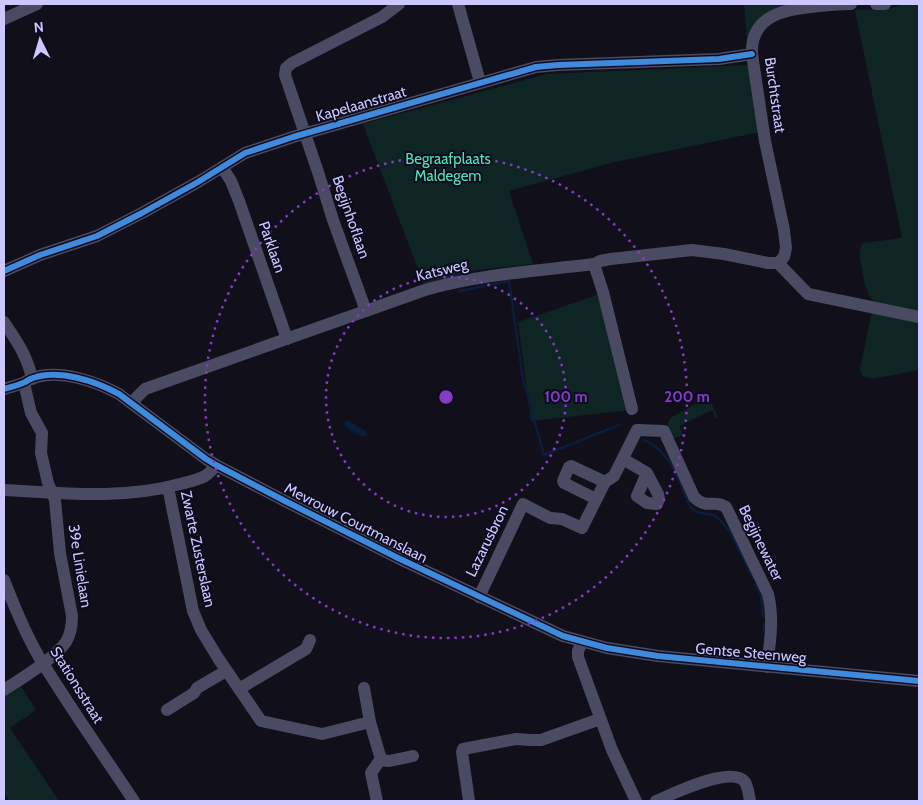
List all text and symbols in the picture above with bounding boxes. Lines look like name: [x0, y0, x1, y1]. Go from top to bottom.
north arrow: [15, 15, 65, 65]
text: N: [33, 18, 45, 36]
street label: Burchtstraat: [761, 56, 789, 134]
street label: Kapelaanstraat: [314, 82, 408, 126]
park label: Begraafplaats Maldegem: [405, 150, 491, 185]
street label: Begijnhoflaan: [328, 173, 374, 261]
street label: Parklaan: [255, 219, 289, 275]
street label: Katsweg: [414, 255, 470, 285]
centre of rings: [437, 388, 455, 406]
text: 100 m: [544, 388, 588, 406]
text: 200 m: [664, 388, 710, 406]
street label: Mevrouw Courtmanslaan: [281, 479, 431, 567]
street label: Zwarte Zusterslaan: [177, 489, 219, 609]
street label: Lazarusbron: [462, 502, 512, 580]
street label: Begijnewater: [735, 502, 787, 584]
street label: 39e Linielaan: [65, 523, 95, 609]
street label: Gentse Steenweg: [695, 639, 808, 667]
street label: Stationsstraat: [46, 643, 108, 727]

